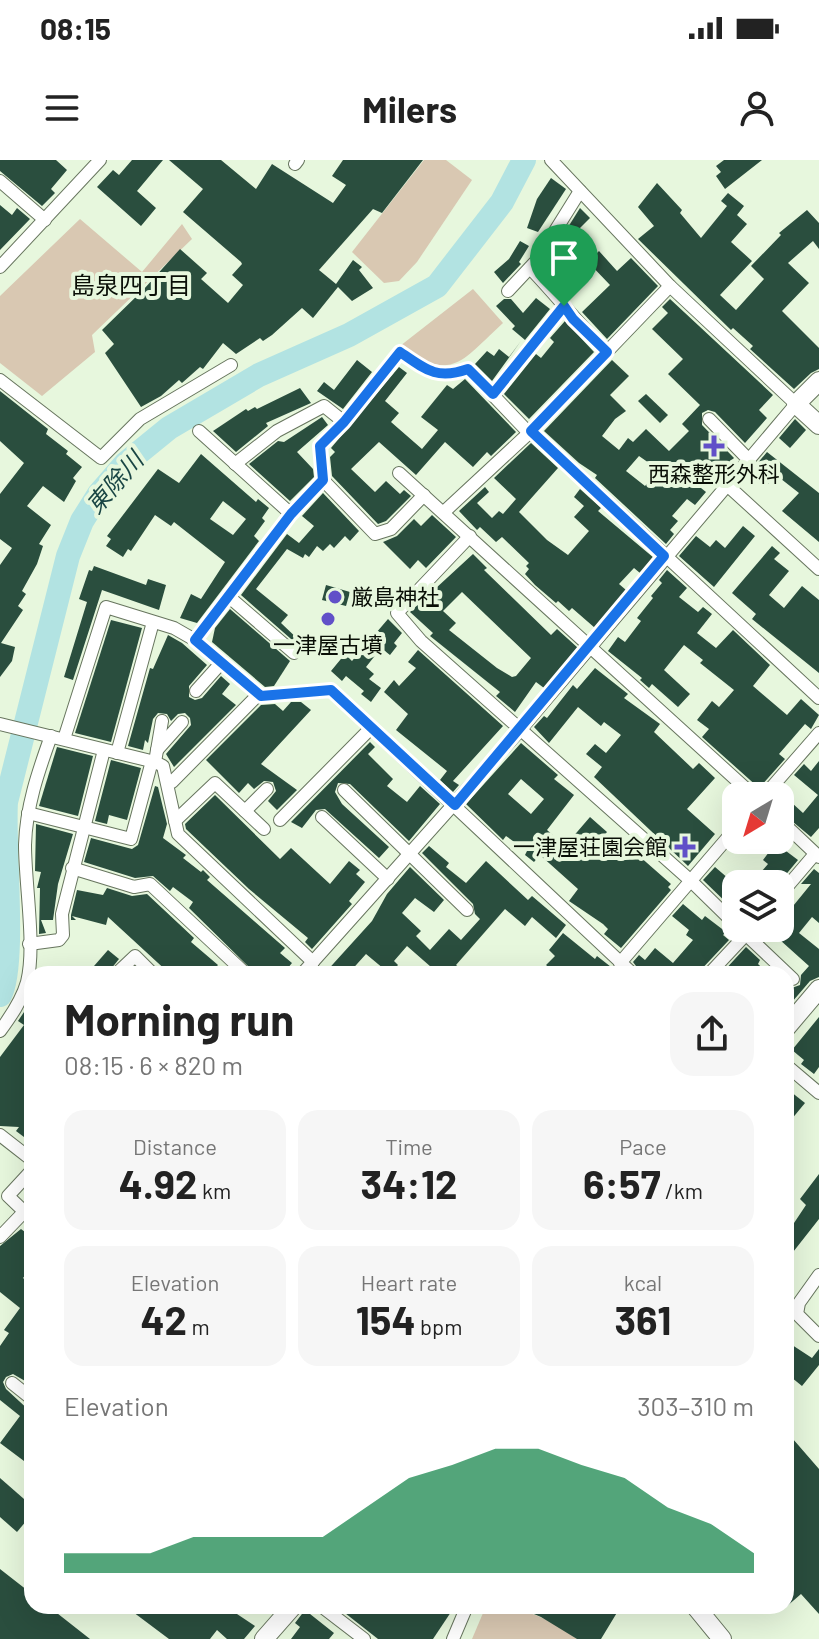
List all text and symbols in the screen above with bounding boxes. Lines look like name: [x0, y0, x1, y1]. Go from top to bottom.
text: 08:15: [40, 10, 111, 46]
icon: menu: [40, 86, 84, 130]
icon: person: [735, 86, 779, 130]
text: Milers: [362, 87, 457, 130]
pin: [530, 224, 598, 306]
icon: arrive: [542, 236, 586, 280]
district label: 島泉四丁目: [71, 270, 191, 299]
marker: 西森整形外科: [703, 435, 725, 457]
water label: 東除川: [79, 443, 150, 519]
place label: 西森整形外科: [648, 460, 780, 486]
place label: 厳島神社: [351, 583, 439, 609]
marker: 厳島神社: [326, 588, 344, 606]
marker: 一津屋古墳: [319, 610, 337, 628]
place label: 一津屋古墳: [273, 631, 383, 657]
north arrow: [722, 782, 794, 854]
map controls: [722, 782, 794, 942]
place label: 一津屋荘園会館: [513, 833, 667, 859]
marker: 一津屋荘園会館: [674, 836, 696, 858]
button: layers: [722, 870, 794, 942]
text: Morning run: [64, 992, 294, 1045]
button: share: [670, 992, 754, 1076]
text: 08:15 · 6 × 820 m: [64, 1049, 243, 1080]
text: Distance: [133, 1133, 217, 1159]
text: Time: [385, 1133, 433, 1159]
text: Pace: [619, 1133, 667, 1159]
text: 4.92: [119, 1159, 198, 1207]
text: 34:12: [361, 1159, 457, 1207]
text: 6:57: [583, 1159, 661, 1207]
text: km: [198, 1177, 231, 1203]
text: /km: [661, 1177, 703, 1203]
text: Elevation: [131, 1269, 219, 1295]
text: Heart rate: [361, 1269, 457, 1295]
text: kcal: [624, 1269, 662, 1295]
text: 42: [140, 1295, 187, 1343]
text: 154: [356, 1295, 416, 1343]
text: 361: [615, 1295, 671, 1343]
text: m: [187, 1313, 210, 1339]
text: bpm: [416, 1313, 462, 1339]
text: Elevation: [64, 1390, 169, 1421]
text: 303–310 m: [637, 1390, 754, 1421]

